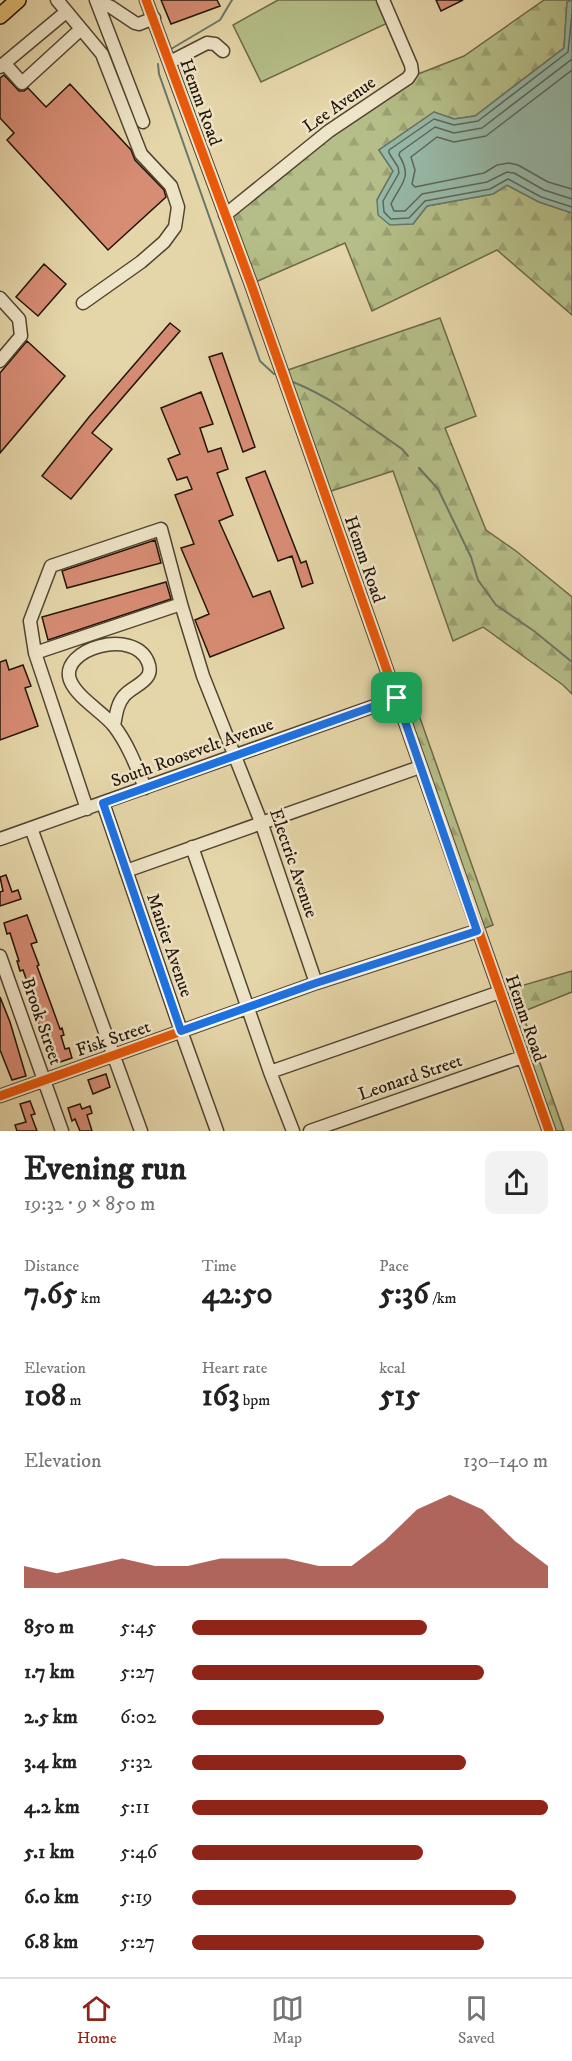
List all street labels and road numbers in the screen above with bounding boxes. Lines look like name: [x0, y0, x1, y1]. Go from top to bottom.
street label: Hemm Road: [174, 56, 226, 149]
street label: Lee Avenue: [299, 72, 380, 138]
street label: Hemm Road: [339, 513, 389, 606]
street label: South Roosevelt Avenue: [108, 713, 276, 793]
street label: Electric Avenue: [264, 806, 322, 921]
street label: Manier Avenue: [141, 891, 197, 1000]
street label: Hemm Road: [500, 972, 550, 1065]
street label: Brook Street: [16, 975, 66, 1068]
street label: Fisk Street: [73, 1016, 154, 1062]
street label: Leonard Street: [356, 1050, 465, 1106]

